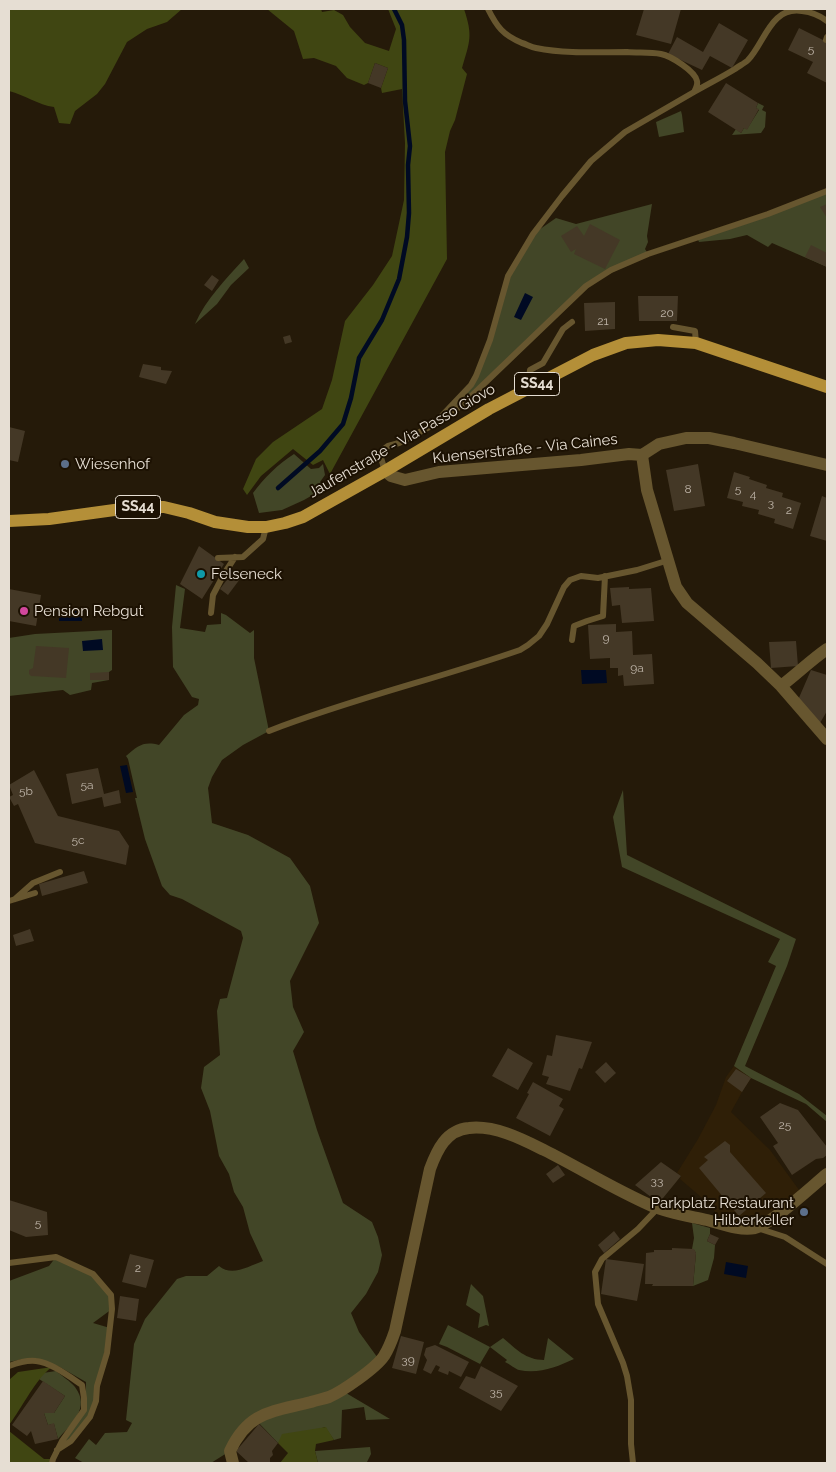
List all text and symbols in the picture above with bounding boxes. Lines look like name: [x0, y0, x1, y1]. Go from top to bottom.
house number: 5: [808, 42, 814, 56]
house number: 20: [660, 306, 674, 320]
house number: 21: [597, 314, 609, 328]
road number: SS44: [514, 372, 560, 396]
street label: Jaufenstraße - Via Passo Giovo: [305, 380, 499, 502]
street label: Kuenserstraße - Via Caines: [432, 430, 618, 468]
place label: Wiesenhof: [75, 455, 150, 473]
marker: Wiesenhof: [59, 458, 71, 470]
house number: 8: [684, 482, 692, 496]
house number: 5: [735, 482, 741, 496]
house number: 4: [750, 487, 756, 501]
road number: SS44: [116, 496, 160, 518]
house number: 3: [768, 496, 774, 510]
house number: 2: [786, 503, 792, 517]
place label: Felseneck: [211, 565, 282, 583]
marker: Felseneck: [195, 568, 207, 580]
place label: Pension Rebgut: [34, 602, 144, 620]
marker: Pension Rebgut: [18, 605, 30, 617]
house number: 9: [602, 631, 610, 645]
house number: 9a: [630, 661, 644, 675]
house number: 5a: [80, 778, 94, 792]
house number: 5b: [19, 784, 33, 798]
house number: 5c: [71, 833, 85, 847]
house number: 25: [779, 1118, 791, 1132]
house number: 33: [651, 1174, 663, 1188]
place label: Parkplatz Restaurant Hilberkeller: [651, 1194, 794, 1229]
marker: Parkplatz Restaurant Hilberkeller: [798, 1206, 810, 1218]
house number: 5: [35, 1216, 41, 1230]
house number: 2: [135, 1261, 141, 1275]
house number: 39: [401, 1353, 415, 1367]
house number: 35: [490, 1385, 502, 1399]

